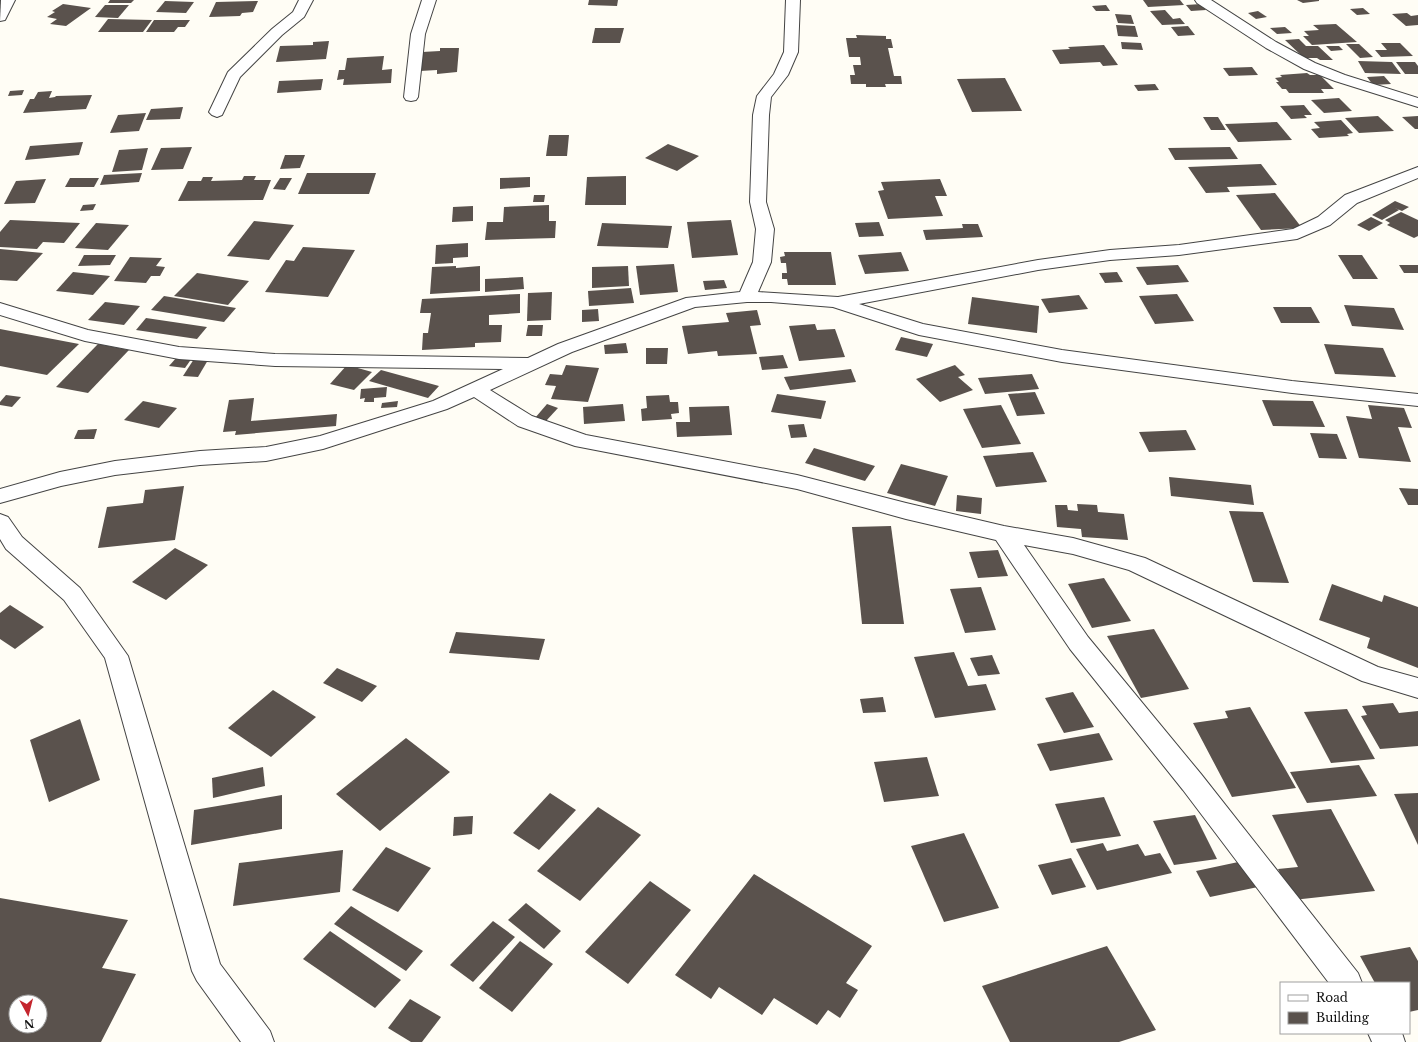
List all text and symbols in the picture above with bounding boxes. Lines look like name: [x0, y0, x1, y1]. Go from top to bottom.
legend: [1280, 982, 1410, 1034]
text: Road: [1316, 990, 1348, 1005]
north arrow: [8, 994, 48, 1034]
text: Building: [1316, 1010, 1370, 1025]
text: N: [23, 1016, 35, 1032]

